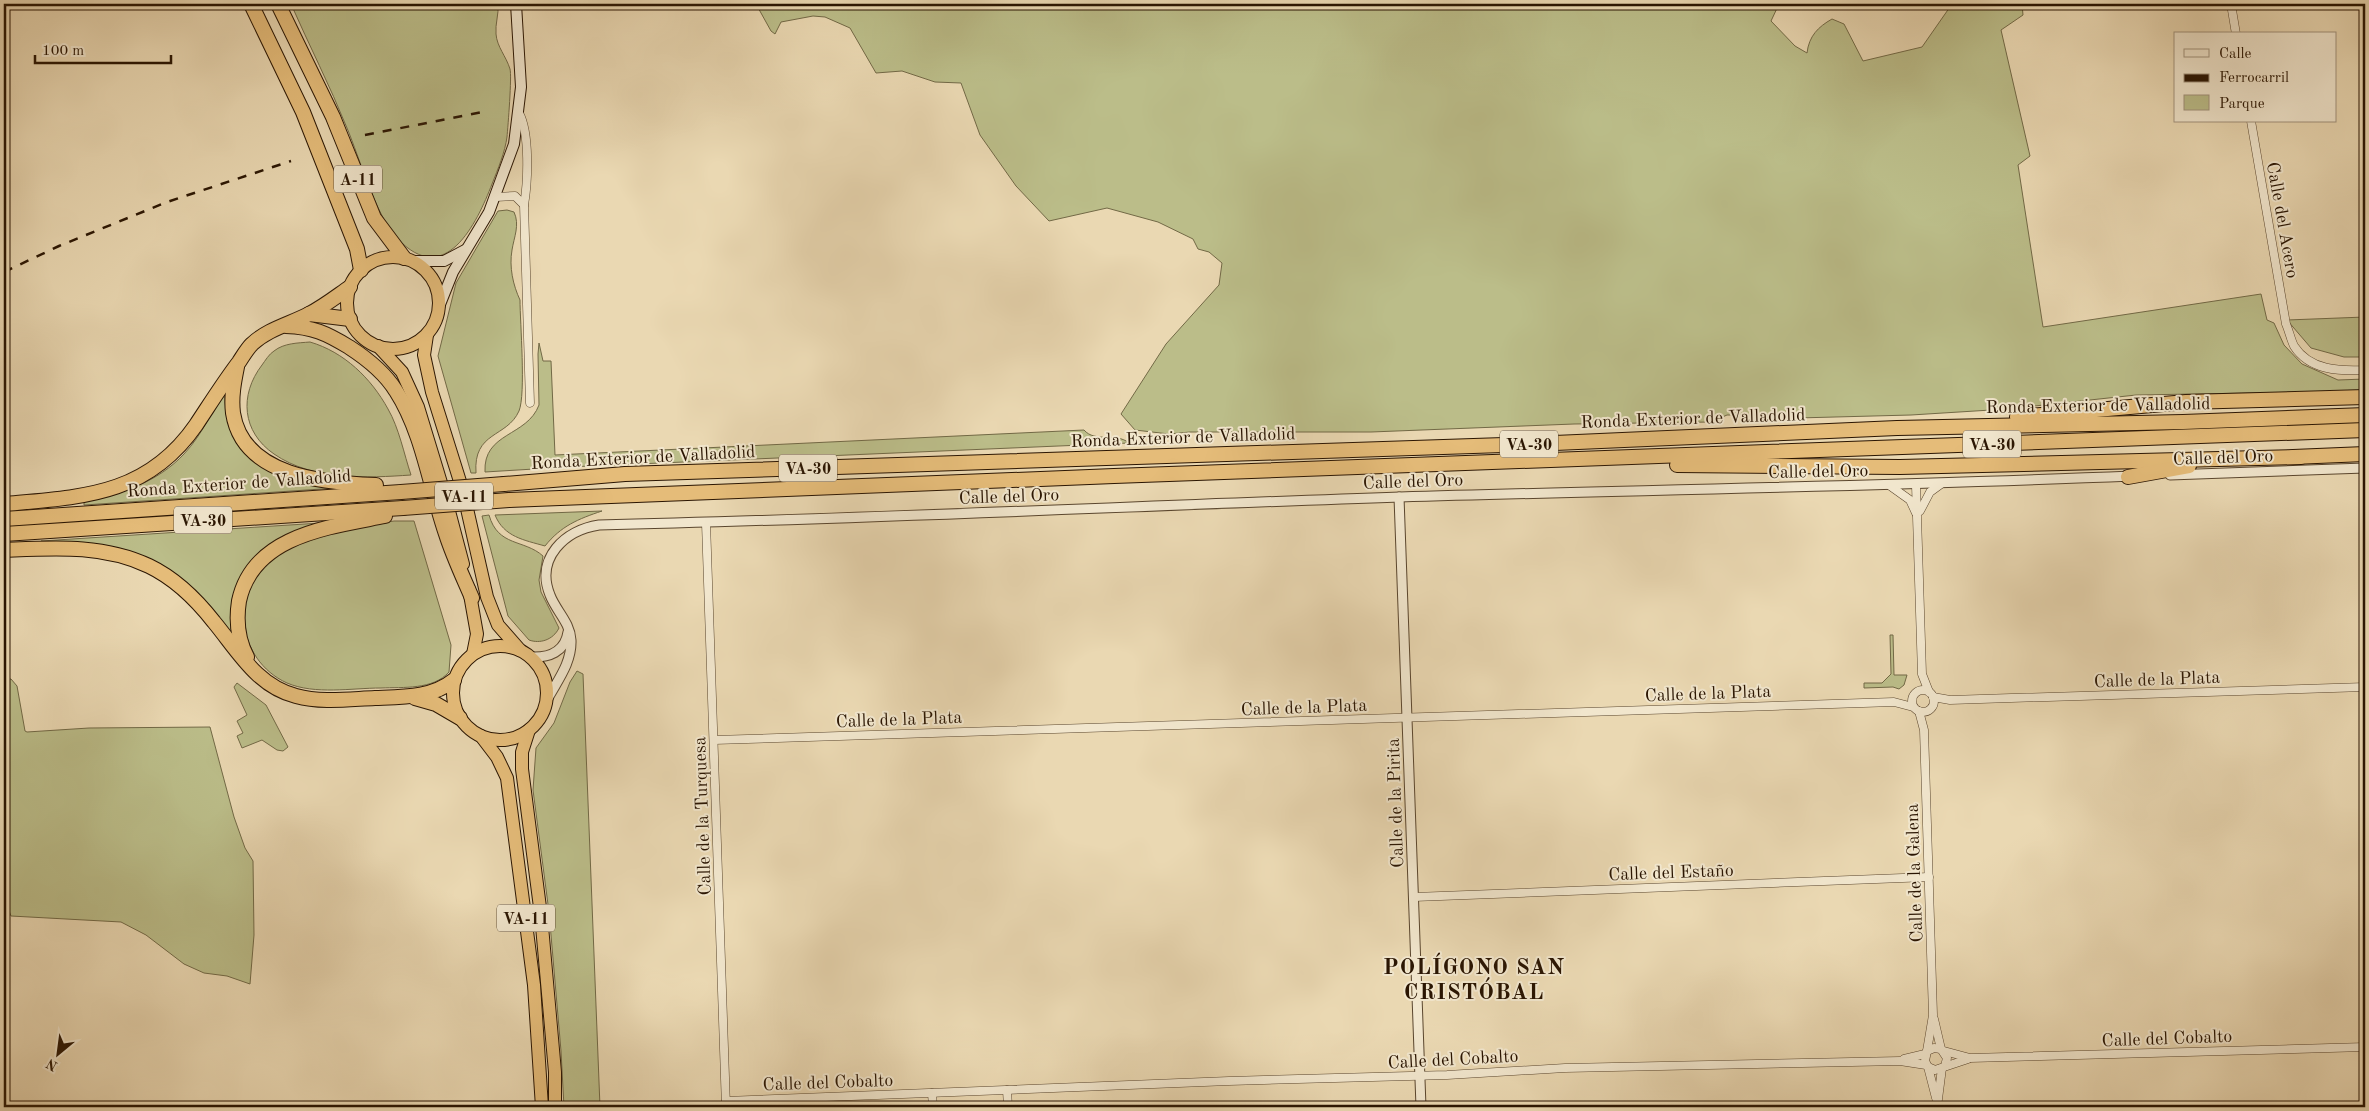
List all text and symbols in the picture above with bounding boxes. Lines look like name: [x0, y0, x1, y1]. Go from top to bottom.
scale bar: [35, 32, 171, 64]
legend: [2174, 32, 2336, 122]
text: 100 m: [42, 44, 84, 59]
text: Calle: [2219, 47, 2252, 62]
text: Ferrocarril: [2219, 71, 2289, 86]
text: Parque: [2219, 97, 2265, 112]
street label: Calle del Acero: [2263, 161, 2301, 280]
road number: A-11: [334, 165, 382, 192]
street label: Ronda Exterior de Valladolid: [1985, 395, 2211, 417]
street label: Ronda Exterior de Valladolid: [1580, 406, 1806, 432]
street label: Ronda Exterior de Valladolid: [1070, 425, 1296, 451]
road number: VA-30: [1500, 430, 1558, 458]
road number: VA-30: [1963, 430, 2021, 458]
street label: Ronda Exterior de Valladolid: [530, 443, 756, 473]
street label: Calle del Oro: [2173, 447, 2274, 469]
road number: VA-30: [779, 454, 837, 482]
street label: Calle del Oro: [1768, 462, 1868, 482]
street label: Ronda Exterior de Valladolid: [126, 467, 352, 501]
street label: Calle del Oro: [1363, 471, 1464, 493]
road number: VA-11: [435, 482, 493, 510]
street label: Calle del Oro: [959, 486, 1060, 508]
road number: VA-30: [174, 506, 232, 534]
street label: Calle de la Plata: [2093, 669, 2221, 691]
street label: Calle de la Plata: [1644, 683, 1772, 705]
street label: Calle de la Plata: [1240, 697, 1368, 719]
street label: Calle de la Plata: [835, 709, 963, 731]
street label: Calle de la Turquesa: [691, 736, 715, 896]
street label: Calle de la Pirita: [1385, 738, 1407, 868]
street label: Calle de la Galena: [1904, 803, 1926, 943]
street label: Calle del Estaño: [1608, 862, 1734, 884]
road number: VA-11: [497, 904, 555, 931]
district label: POLÍGONO SAN CRISTÓBAL: [1383, 952, 1565, 1004]
north arrow: [32, 1028, 82, 1078]
street label: Calle del Cobalto: [2101, 1028, 2233, 1050]
street label: Calle del Cobalto: [1387, 1048, 1519, 1072]
text: N: [44, 1056, 60, 1073]
street label: Calle del Cobalto: [762, 1072, 894, 1094]

